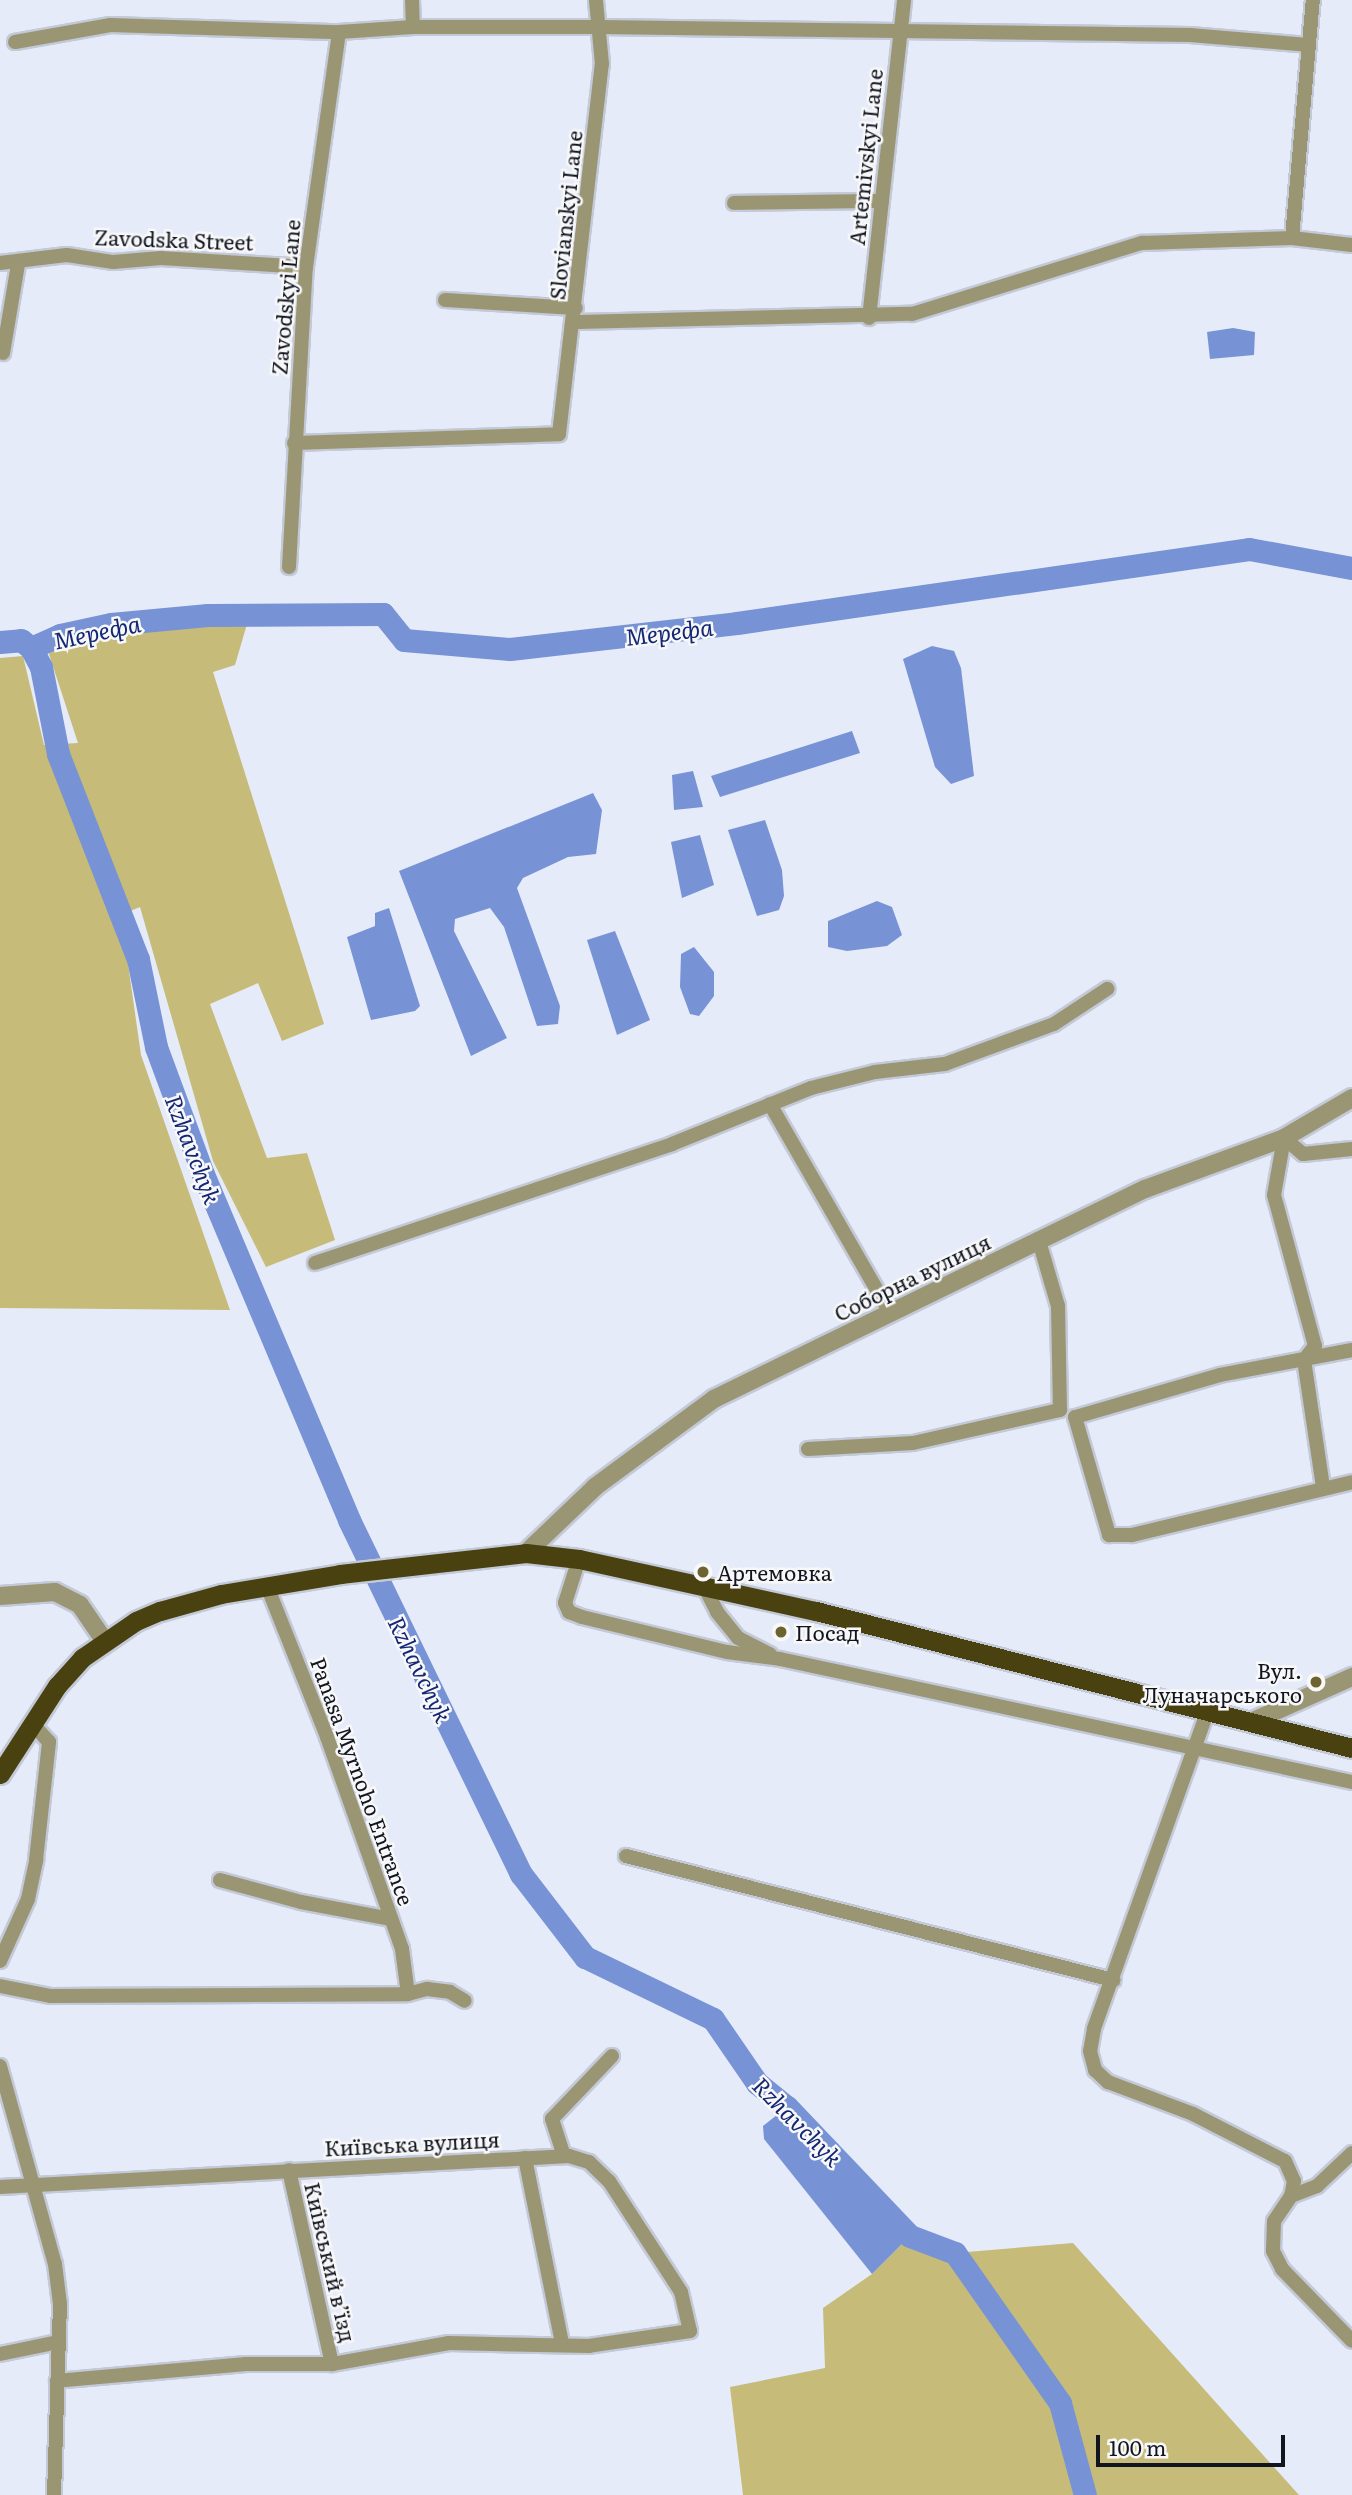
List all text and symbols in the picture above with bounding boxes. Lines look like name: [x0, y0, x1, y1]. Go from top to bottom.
street label: Artemivskyi Lane: [843, 68, 887, 246]
street label: Slovianskyi Lane: [544, 129, 586, 301]
street label: Zavodskyi Lane: [266, 218, 304, 376]
street label: Zavodska Street: [94, 224, 254, 254]
water label: Мерефа: [51, 608, 143, 654]
water label: Мерефа: [624, 612, 714, 650]
water label: Rzhavchyk: [161, 1090, 227, 1208]
street label: Соборна вулиця: [830, 1228, 994, 1326]
place label: Артемовка: [717, 1559, 832, 1585]
marker: Артемовка: [695, 1564, 711, 1580]
water label: Rzhavchyk: [383, 1611, 459, 1727]
place label: Посад: [795, 1619, 859, 1645]
marker: Посад: [773, 1624, 789, 1640]
street label: Panasa Myrnoho Entrance: [306, 1654, 420, 1908]
place label: Вул. Луначарського: [1142, 1657, 1302, 1707]
marker: Вул. Луначарського: [1308, 1674, 1324, 1690]
water label: Rzhavchyk: [748, 2071, 848, 2171]
street label: Київська вулиця: [324, 2126, 500, 2160]
street label: Київський в’їзд: [300, 2180, 362, 2344]
scale bar: [1100, 2422, 1289, 2466]
text: 100 m: [1109, 2431, 1166, 2462]

